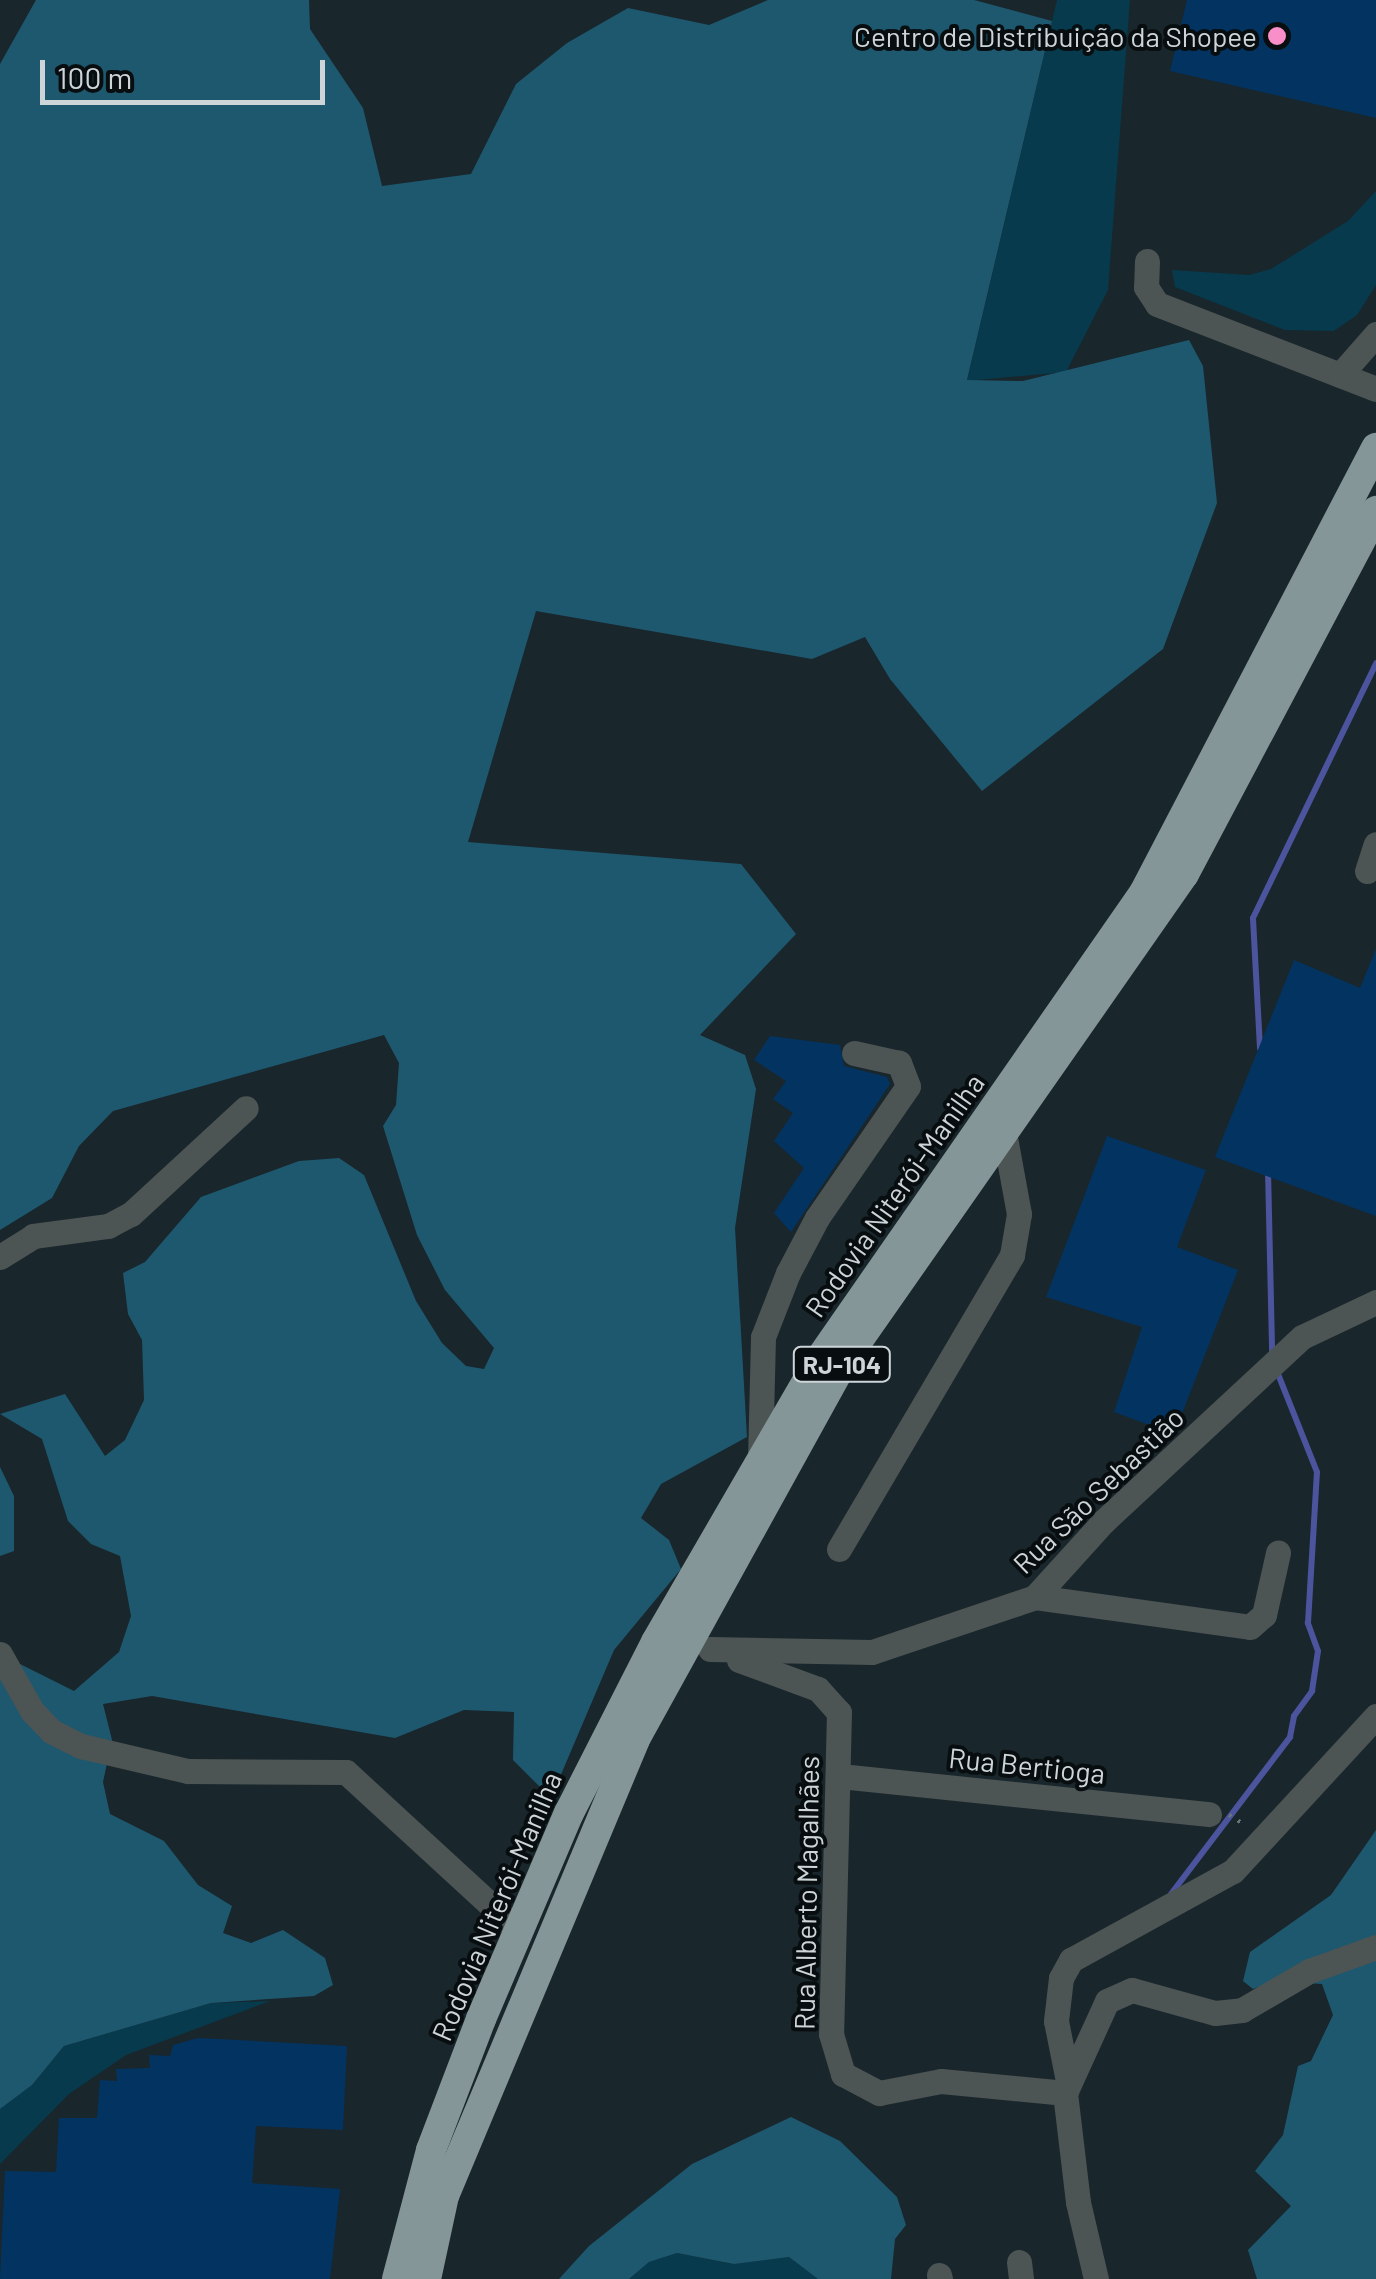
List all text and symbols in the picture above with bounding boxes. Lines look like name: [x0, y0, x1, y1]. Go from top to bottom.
place label: Centro de Distribuição da Shopee: [854, 19, 1257, 53]
marker: Centro de Distribuição da Shopee: [1266, 25, 1288, 47]
scale bar: [45, 40, 330, 102]
text: 100 m: [57, 59, 132, 95]
street label: Rodovia Niterói-Manilha: [797, 1067, 991, 1323]
road number: RJ-104: [792, 1344, 892, 1384]
street label: Rua São Sebastião: [1006, 1400, 1190, 1580]
street label: Rua Bertioga: [947, 1740, 1107, 1790]
street label: Rua Alberto Magalhães: [787, 1756, 825, 2030]
street label: Rodovia Niterói-Manilha: [424, 1766, 568, 2046]

